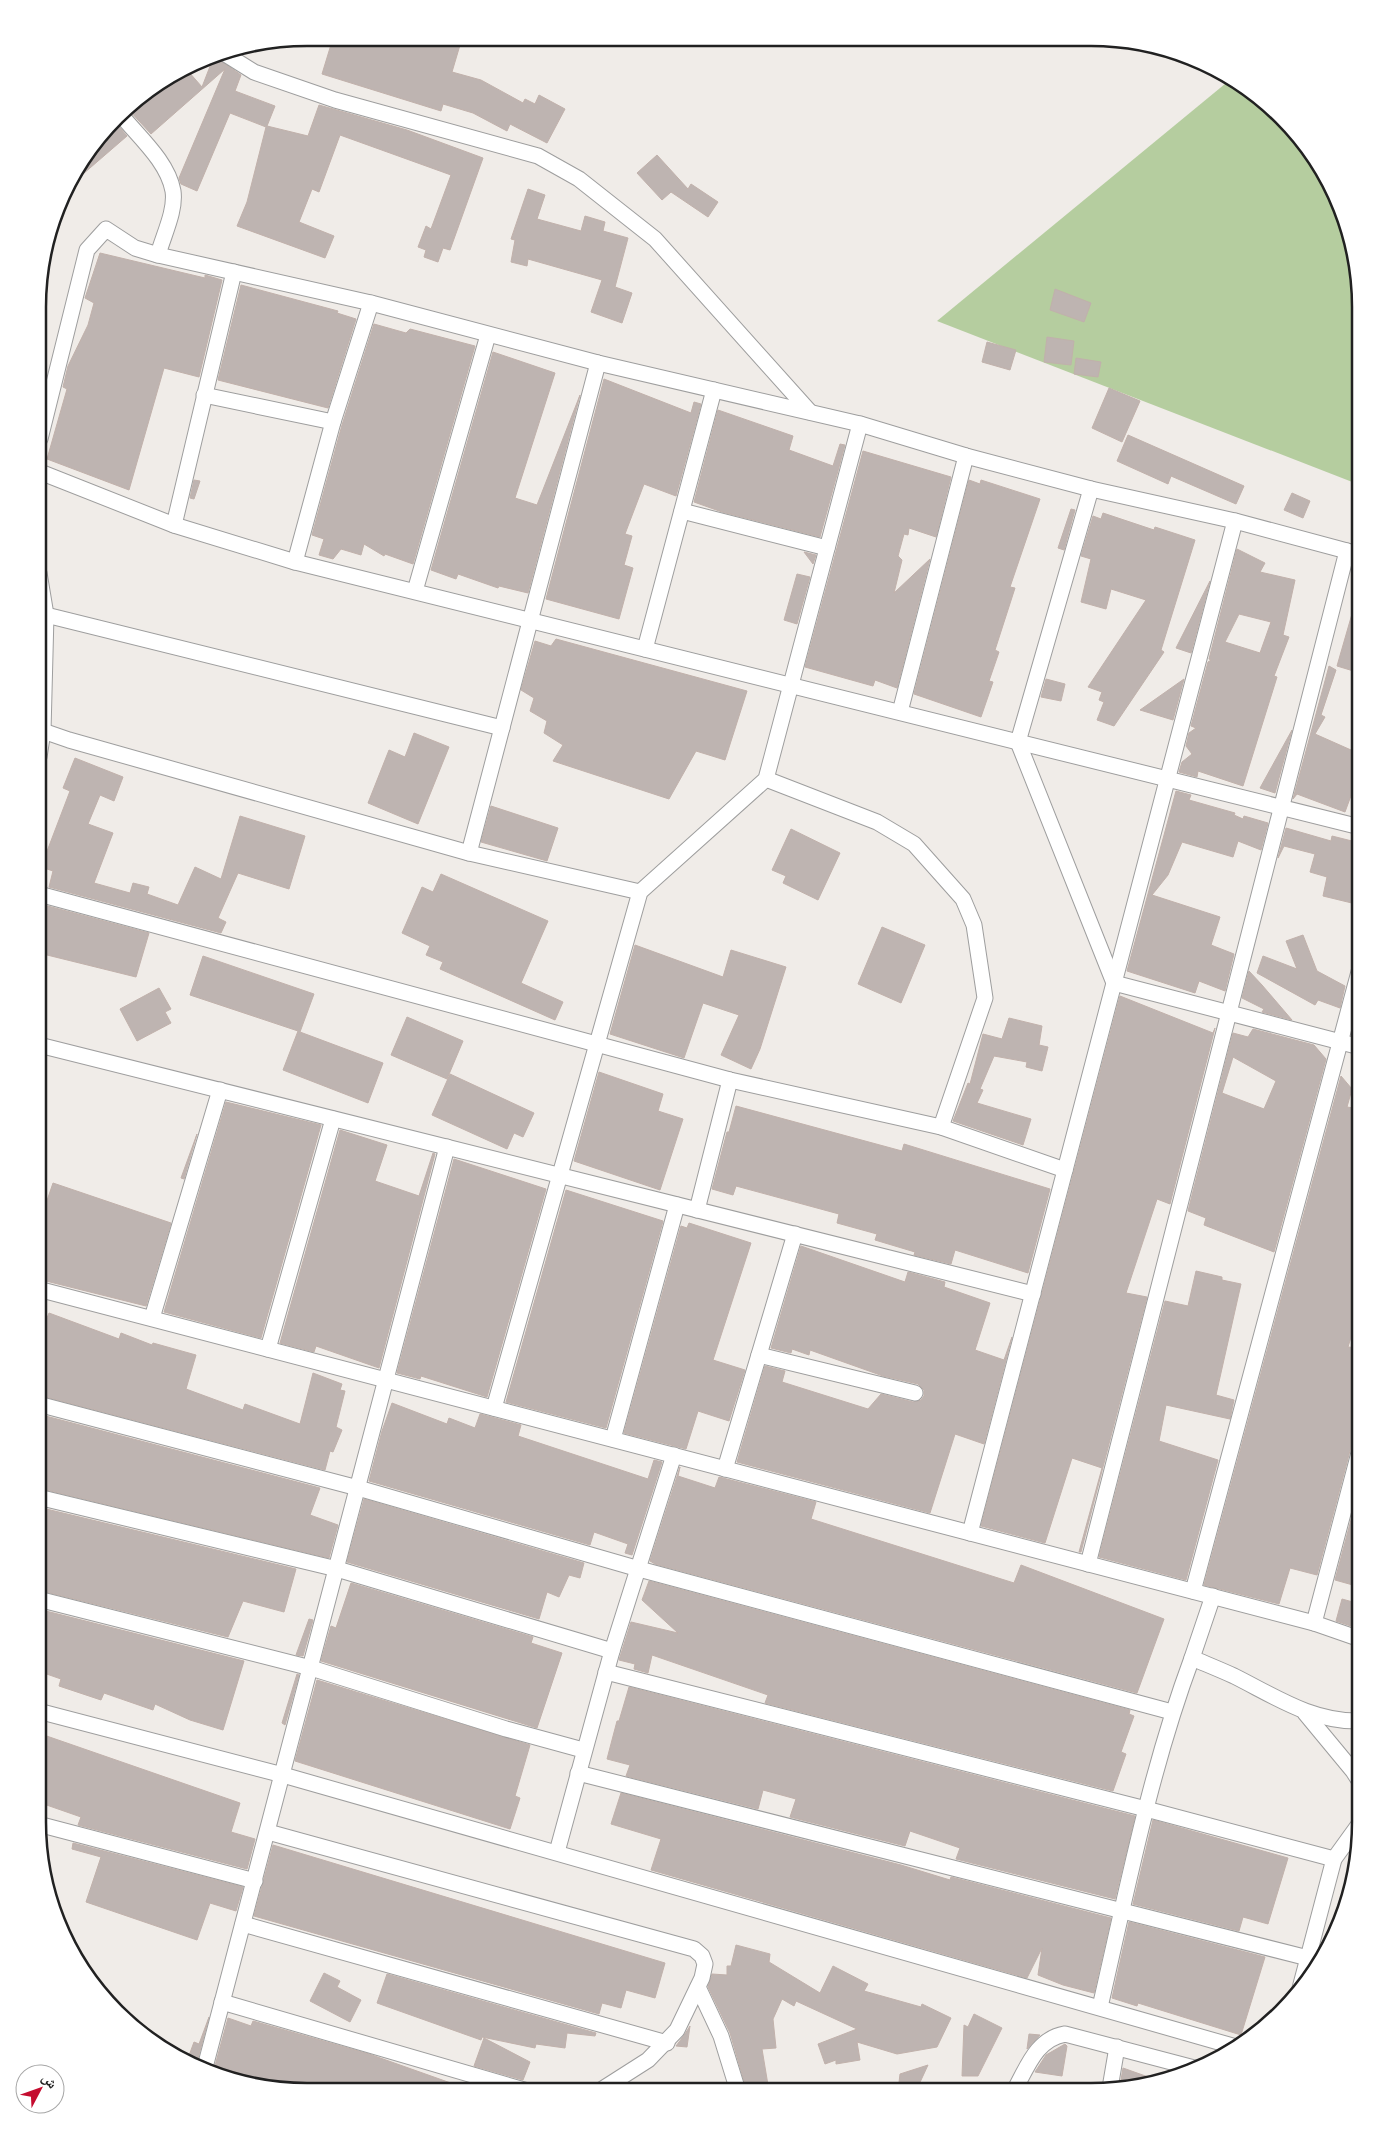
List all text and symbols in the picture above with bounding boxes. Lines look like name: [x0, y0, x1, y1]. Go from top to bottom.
north arrow: [15, 2064, 65, 2114]
text: ش: [38, 2069, 62, 2092]

